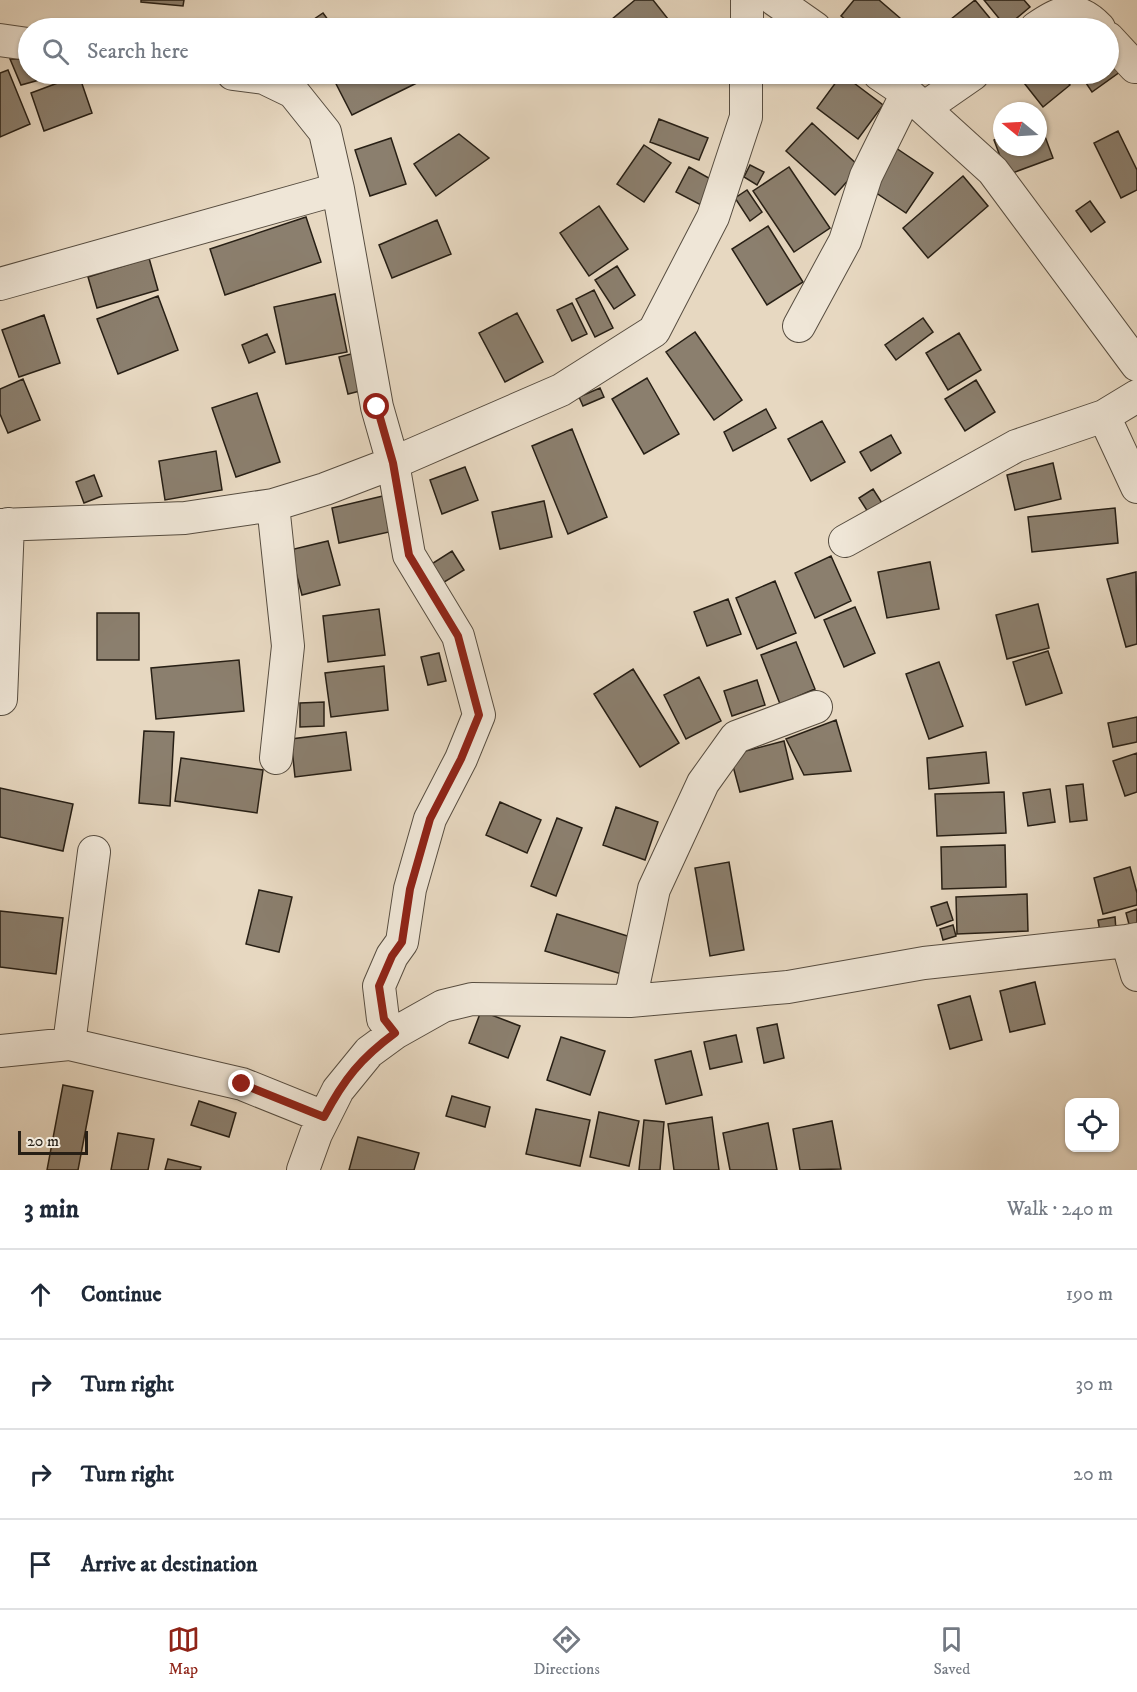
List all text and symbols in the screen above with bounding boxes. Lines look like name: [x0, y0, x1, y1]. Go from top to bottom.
search box: [18, 18, 1119, 84]
icon: search: [39, 35, 72, 68]
text: Search here: [87, 38, 189, 65]
north arrow: [993, 102, 1047, 156]
route start: [363, 393, 389, 419]
route end: [228, 1070, 254, 1096]
map controls: [1065, 1098, 1119, 1152]
button: locate: [1065, 1098, 1119, 1152]
scale bar: [18, 1128, 88, 1156]
text: 20 m: [27, 1131, 59, 1151]
text: 3 min: [24, 1193, 79, 1226]
text: Walk · 240 m: [1007, 1197, 1113, 1222]
icon: ahead: [24, 1278, 57, 1311]
text: Continue: [81, 1281, 162, 1308]
text: 190 m: [1066, 1282, 1113, 1307]
icon: right: [24, 1368, 57, 1401]
text: Turn right: [81, 1371, 174, 1398]
text: 30 m: [1075, 1372, 1113, 1397]
icon: right: [24, 1458, 57, 1491]
text: Turn right: [81, 1461, 174, 1488]
text: 20 m: [1073, 1462, 1113, 1487]
icon: arrive: [24, 1548, 57, 1581]
text: Arrive at destination: [81, 1551, 258, 1578]
tab: Map: [167, 1623, 200, 1679]
tab: Directions: [533, 1623, 600, 1679]
tab: Saved: [933, 1623, 970, 1679]

